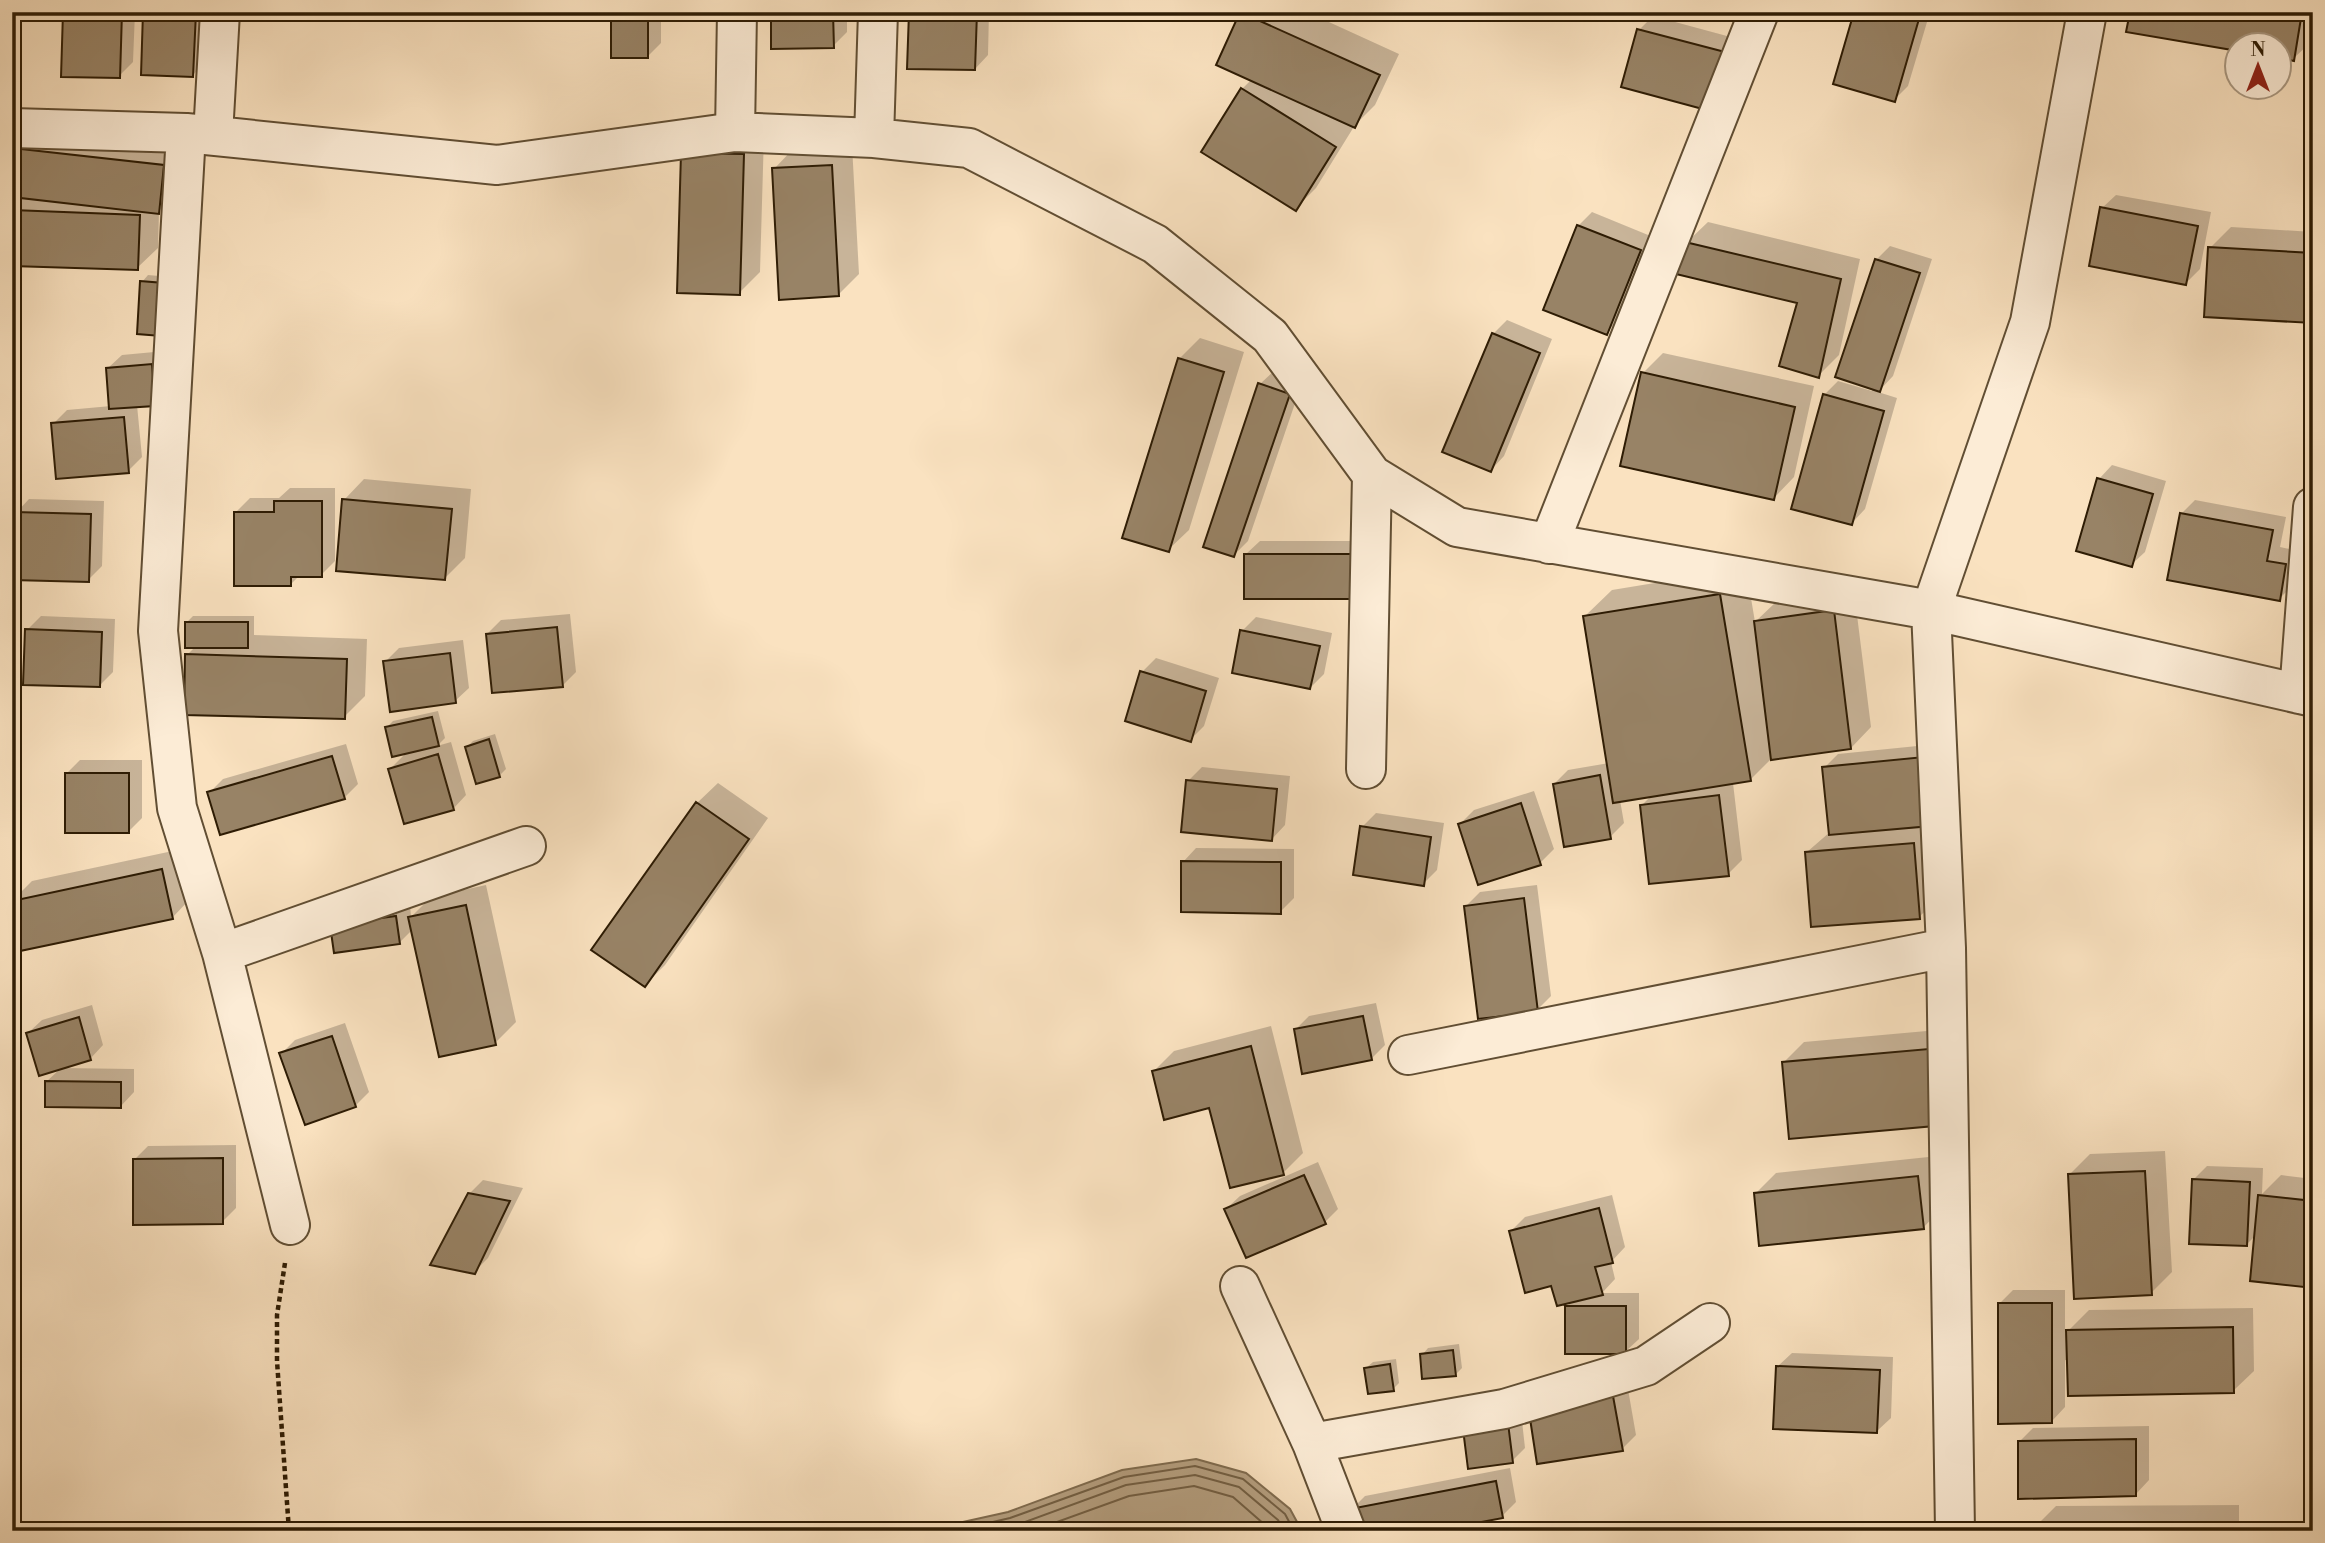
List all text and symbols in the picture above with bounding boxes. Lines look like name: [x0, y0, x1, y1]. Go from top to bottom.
north arrow: [2224, 32, 2294, 102]
text: N: [2250, 38, 2266, 62]

